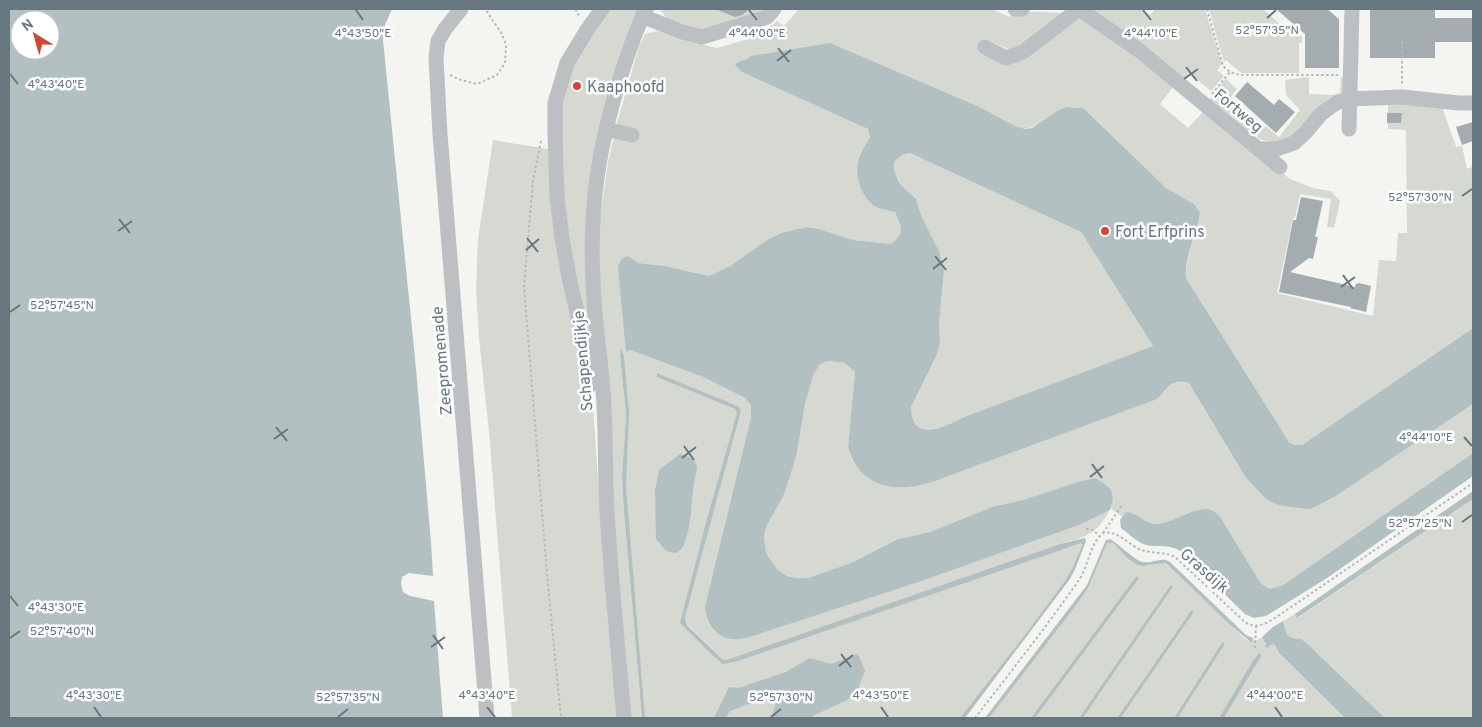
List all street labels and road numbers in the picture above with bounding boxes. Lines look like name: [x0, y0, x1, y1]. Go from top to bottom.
street label: Fortweg: [1209, 85, 1266, 138]
street label: Zeepromenade: [428, 306, 458, 416]
street label: Schapendijkje: [570, 310, 598, 412]
street label: Grasdijk: [1175, 545, 1232, 598]

